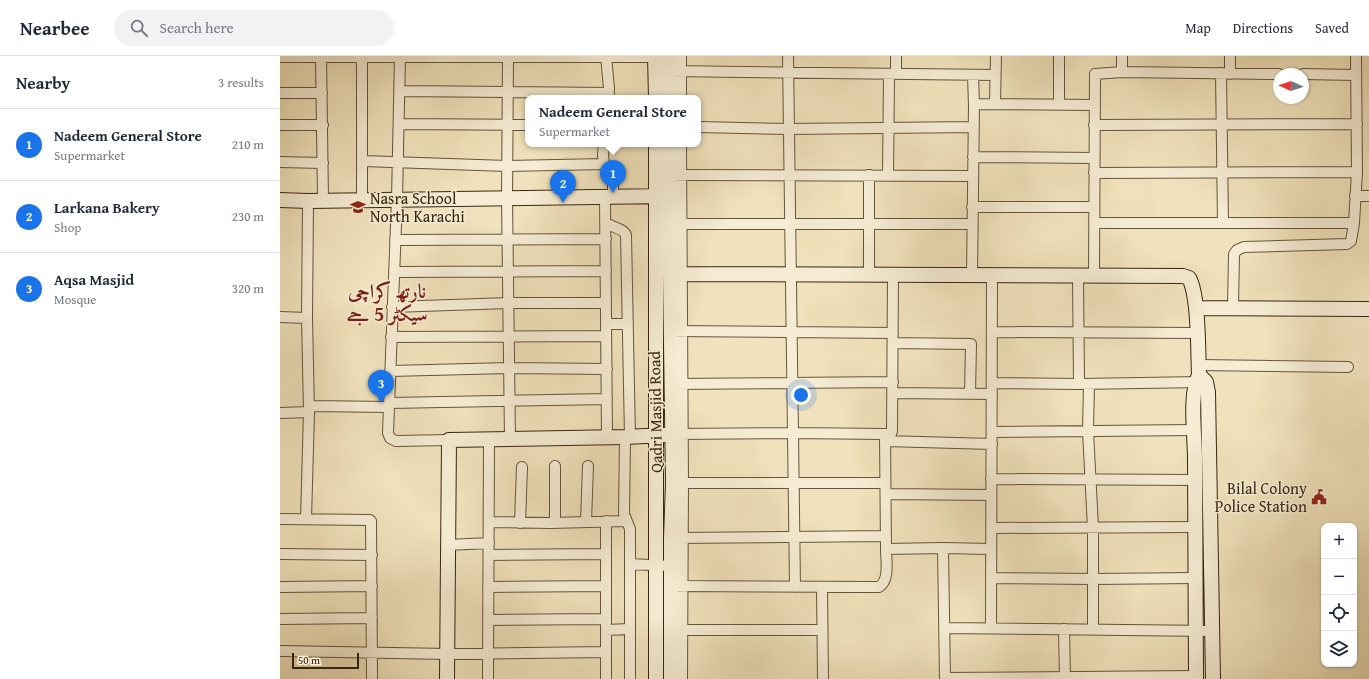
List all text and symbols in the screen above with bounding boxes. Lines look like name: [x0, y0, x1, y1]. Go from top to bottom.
search box: [114, 10, 394, 46]
text: Nearbee: [20, 14, 90, 42]
icon: search: [128, 17, 150, 39]
text: Search here: [160, 17, 234, 38]
text: Map: [1185, 18, 1211, 38]
text: Directions: [1233, 18, 1293, 38]
text: Saved: [1315, 18, 1349, 38]
north arrow: [1273, 68, 1309, 104]
text: Nearby: [16, 70, 70, 95]
text: 3 results: [218, 73, 264, 92]
popup: [525, 95, 701, 147]
text: Nadeem General Store: [539, 101, 687, 122]
text: Supermarket: [539, 122, 610, 141]
text: Nadeem General Store: [54, 125, 202, 146]
text: 1: [26, 135, 32, 154]
text: 210 m: [232, 135, 264, 154]
text: Supermarket: [54, 146, 125, 165]
pin: 1: [600, 160, 626, 193]
pin: 2: [550, 170, 576, 203]
place label: Nasra School North Karachi: [370, 186, 465, 228]
text: Larkana Bakery: [54, 197, 160, 218]
school or university icon: Nasra School North Karachi: [349, 198, 367, 216]
text: 2: [26, 207, 32, 226]
text: 230 m: [232, 207, 264, 226]
text: Shop: [54, 218, 81, 237]
text: Aqsa Masjid: [54, 269, 134, 290]
district label: نارتھ کراچی سیکٹر 5 جے: [346, 276, 428, 328]
text: 3: [26, 279, 32, 298]
text: 320 m: [232, 279, 264, 298]
text: Mosque: [54, 290, 96, 309]
street label: Qadri Masjid Road: [642, 350, 668, 473]
pin: 3: [368, 370, 394, 403]
your location: [791, 385, 811, 405]
place label: Bilal Colony Police Station: [1215, 476, 1307, 518]
public building icon: Bilal Colony Police Station: [1310, 488, 1328, 506]
map controls: [1321, 523, 1357, 667]
button: +: [1321, 523, 1357, 559]
button: −: [1321, 559, 1357, 595]
button: locate: [1321, 595, 1357, 631]
button: layers: [1321, 631, 1357, 667]
scale bar: [292, 651, 359, 670]
text: 50 m: [298, 652, 320, 668]

